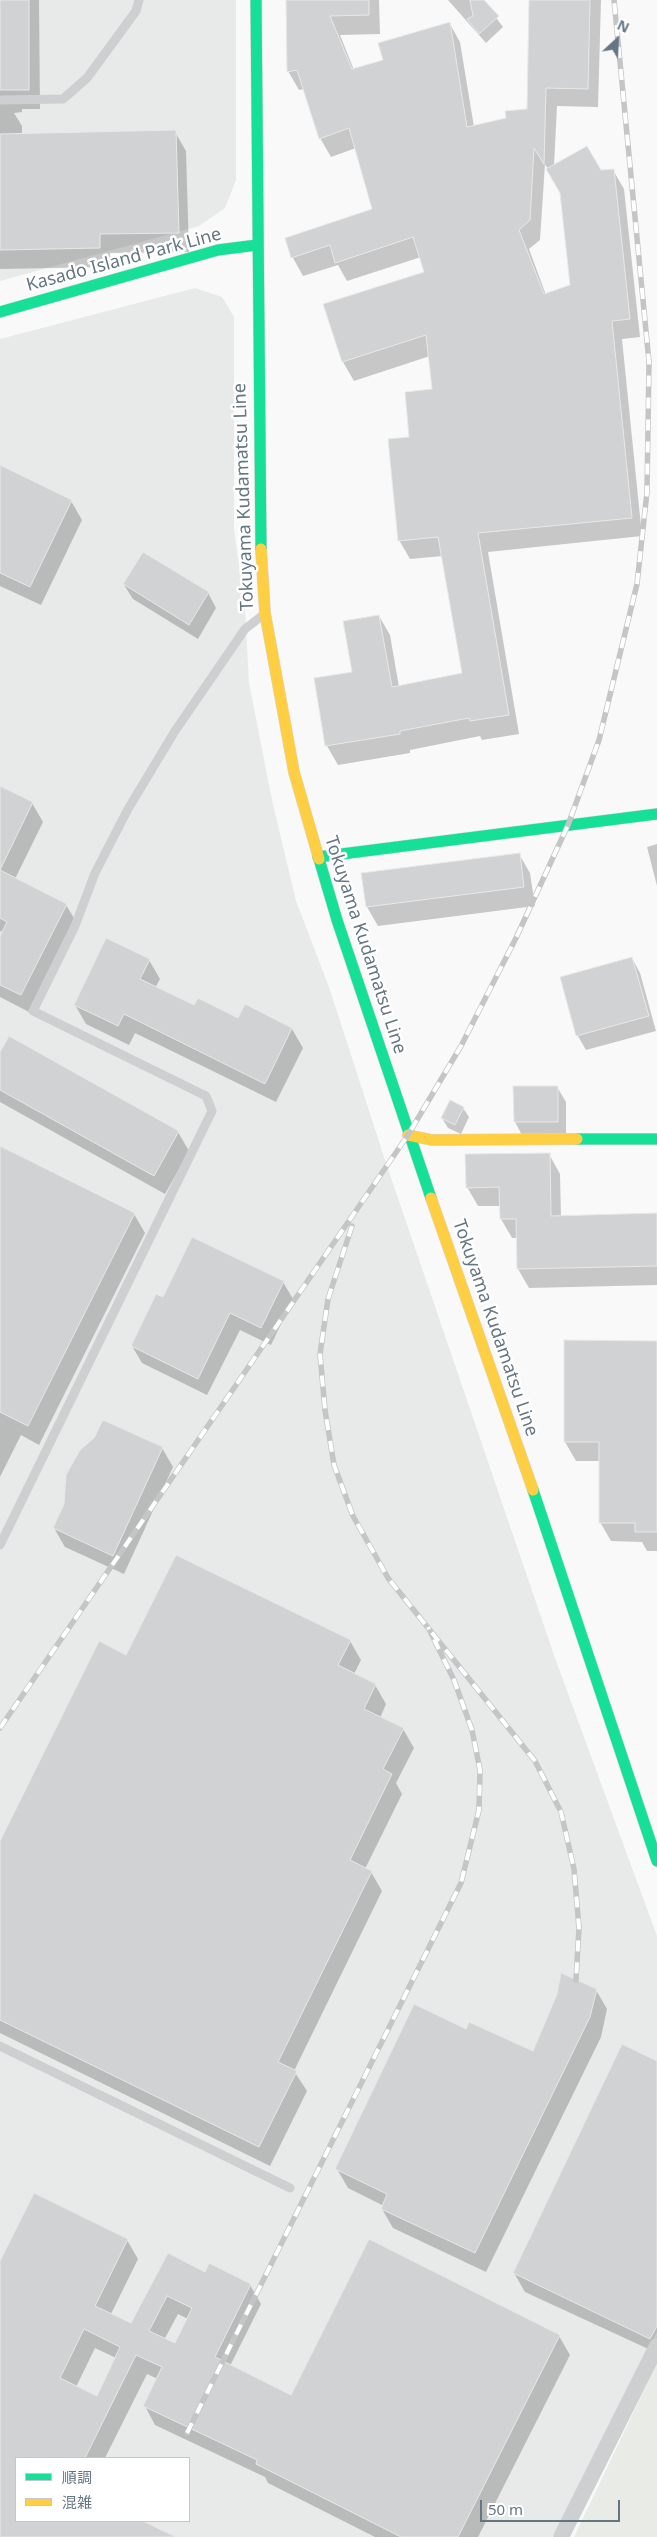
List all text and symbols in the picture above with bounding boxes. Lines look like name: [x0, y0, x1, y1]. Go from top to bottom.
north arrow: [592, 15, 642, 65]
text: N: [614, 15, 633, 37]
street label: Kasado Island Park Line: [24, 224, 224, 296]
street label: Tokuyama Kudamatsu Line: [229, 383, 259, 611]
street label: Tokuyama Kudamatsu Line: [320, 833, 410, 1057]
street label: Tokuyama Kudamatsu Line: [448, 1217, 542, 1439]
legend: [15, 2457, 190, 2522]
text: 順調: [62, 2467, 92, 2487]
scale bar: [482, 2490, 622, 2522]
text: 混雑: [62, 2492, 92, 2512]
text: 50 m: [488, 2499, 523, 2519]

